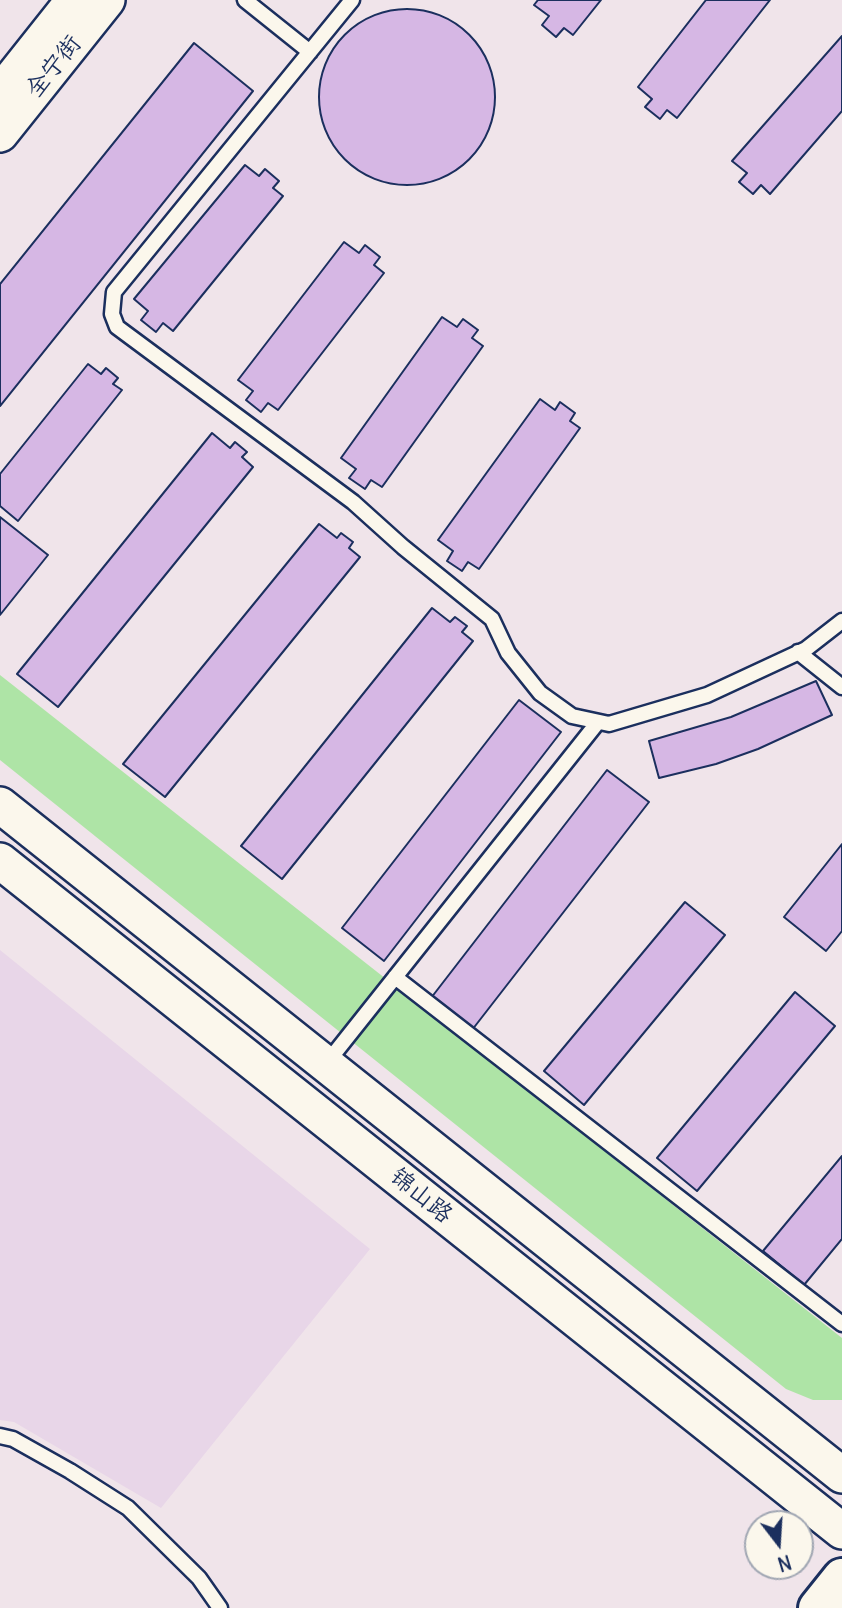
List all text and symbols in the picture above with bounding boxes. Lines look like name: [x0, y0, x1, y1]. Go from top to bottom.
street label: 全宁街: [20, 30, 88, 104]
street label: 锦山路: [384, 1162, 458, 1230]
north arrow: [744, 1510, 814, 1580]
text: N: [775, 1550, 794, 1577]

